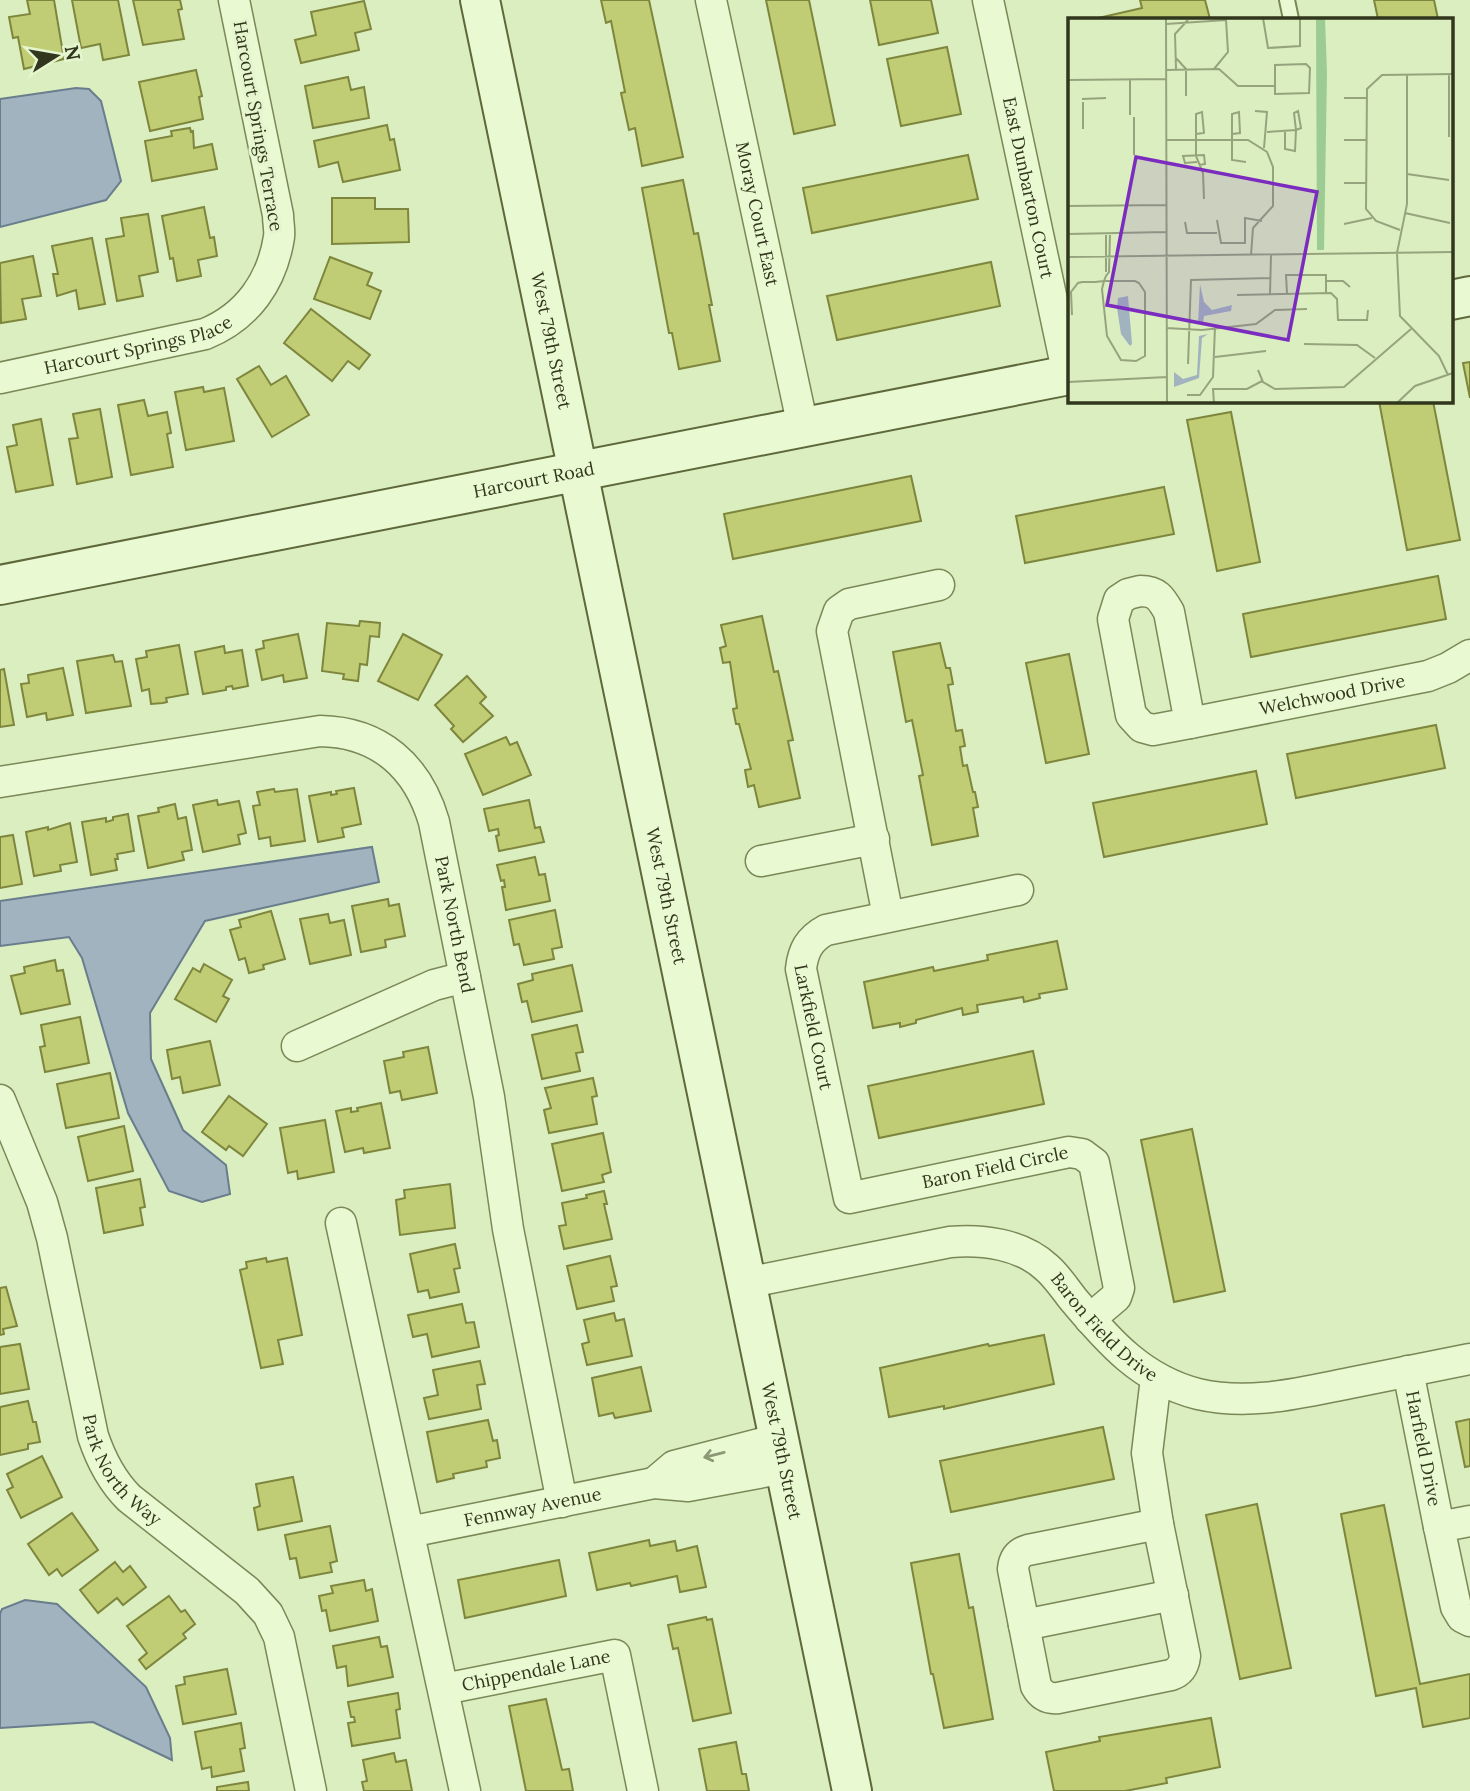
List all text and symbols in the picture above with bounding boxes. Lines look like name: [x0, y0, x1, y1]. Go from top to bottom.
inset map: [1068, 18, 1452, 402]
street label: Harcourt Springs Terrace: [229, 19, 288, 233]
north arrow: [21, 21, 91, 91]
text: N: [60, 43, 86, 63]
street label: East Dunbarton Court: [998, 95, 1059, 281]
street label: Moray Court East: [731, 140, 784, 288]
street label: West 79th Street: [526, 270, 577, 411]
street label: Harcourt Springs Place: [42, 310, 237, 379]
street label: Harcourt Road: [471, 456, 597, 503]
street label: Welchwood Drive: [1257, 669, 1407, 720]
street label: West 79th Street: [641, 825, 692, 966]
street label: Park North Bend: [430, 854, 480, 995]
street label: Larkfield Court: [789, 962, 838, 1092]
street label: Baron Field Circle: [920, 1140, 1071, 1193]
street label: Baron Field Drive: [1046, 1268, 1162, 1386]
street label: West 79th Street: [756, 1380, 807, 1521]
street label: Harfield Drive: [1401, 1389, 1447, 1508]
street label: Park North Way: [78, 1412, 167, 1531]
one-way arrow: [703, 1449, 726, 1462]
street label: Fennway Avenue: [462, 1482, 603, 1532]
street label: Chippendale Lane: [460, 1644, 613, 1696]

